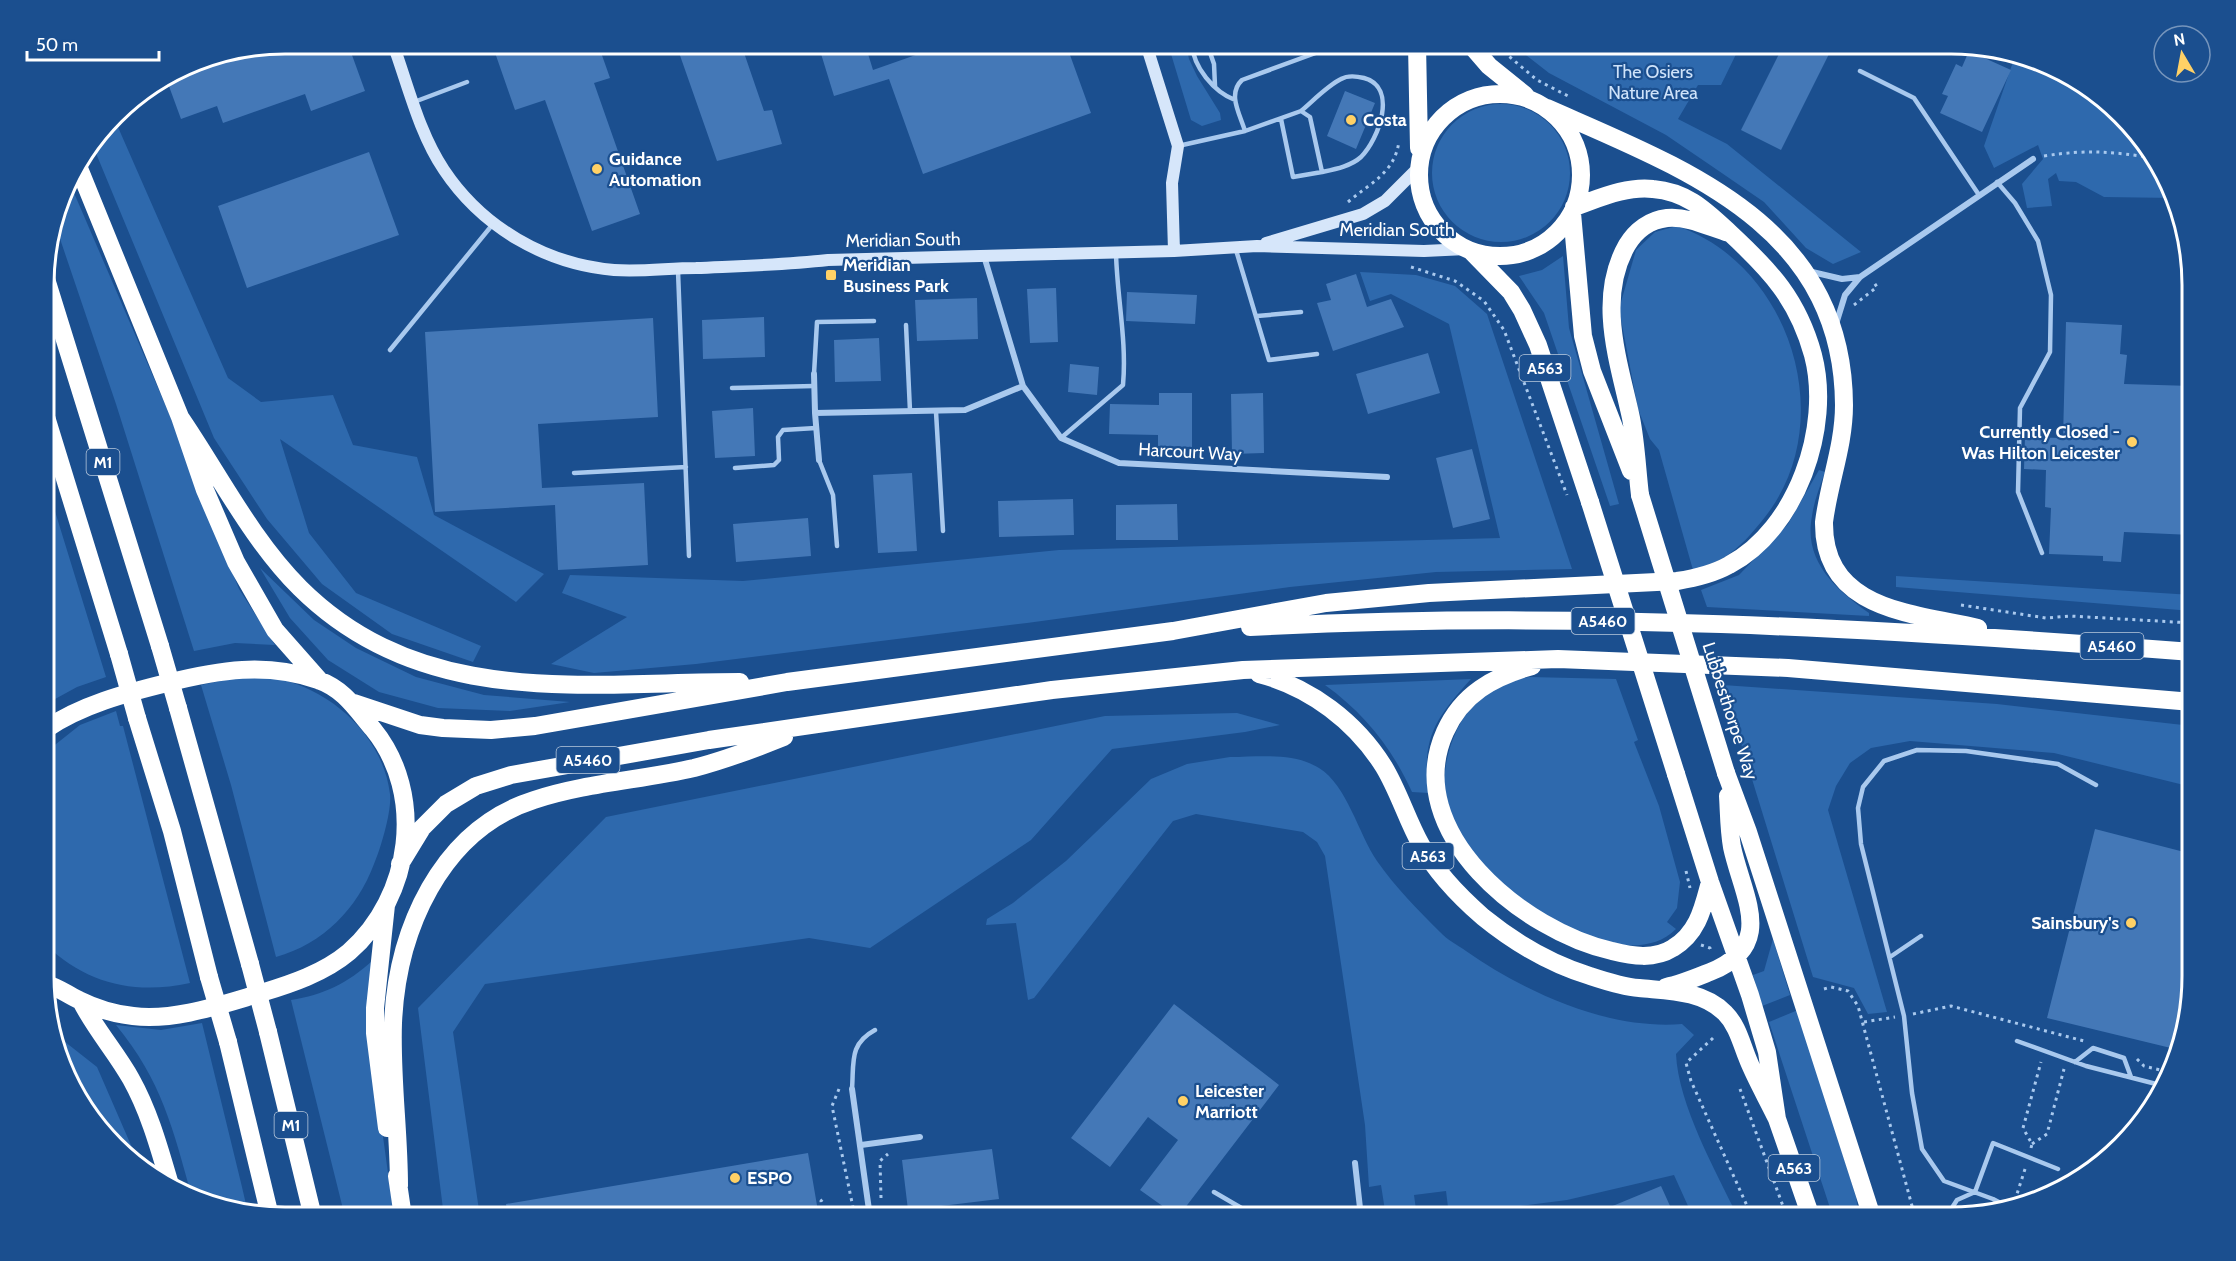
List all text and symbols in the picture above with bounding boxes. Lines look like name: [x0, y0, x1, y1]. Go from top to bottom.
scale bar: [27, 24, 159, 62]
north arrow: [2152, 24, 2212, 84]
text: N: [2172, 29, 2187, 50]
text: 50 m: [36, 34, 78, 56]
park label: The Osiers Nature Area: [1608, 61, 1698, 104]
place label: Costa: [1363, 109, 1407, 131]
marker: Costa: [1344, 113, 1358, 127]
place label: Guidance Automation: [609, 148, 702, 191]
marker: Guidance Automation: [590, 162, 604, 176]
street label: Meridian South: [1339, 219, 1455, 241]
street label: Meridian South: [845, 228, 961, 252]
place label: Meridian Business Park: [843, 254, 949, 297]
marker: Meridian Business Park: [824, 268, 838, 282]
road number: A563: [1520, 355, 1570, 381]
place label: Currently Closed - Was Hilton Leicester: [1961, 421, 2120, 464]
marker: Currently Closed - Was Hilton Leicester: [2125, 435, 2139, 449]
street label: Harcourt Way: [1138, 438, 1242, 466]
road number: M1: [86, 449, 120, 475]
road number: A5460: [1572, 608, 1634, 634]
road number: A5460: [2080, 633, 2144, 659]
street label: Lubbesthorpe Way: [1697, 639, 1763, 783]
road number: A5460: [556, 747, 620, 773]
road number: A563: [1402, 843, 1454, 869]
place label: Sainsbury's: [2031, 912, 2119, 934]
marker: Sainsbury's: [2124, 916, 2138, 930]
place label: Leicester Marriott: [1195, 1080, 1264, 1123]
marker: Leicester Marriott: [1176, 1094, 1190, 1108]
road number: M1: [274, 1112, 308, 1138]
road number: A563: [1768, 1155, 1820, 1181]
place label: ESPO: [747, 1167, 792, 1189]
marker: ESPO: [728, 1171, 742, 1185]

